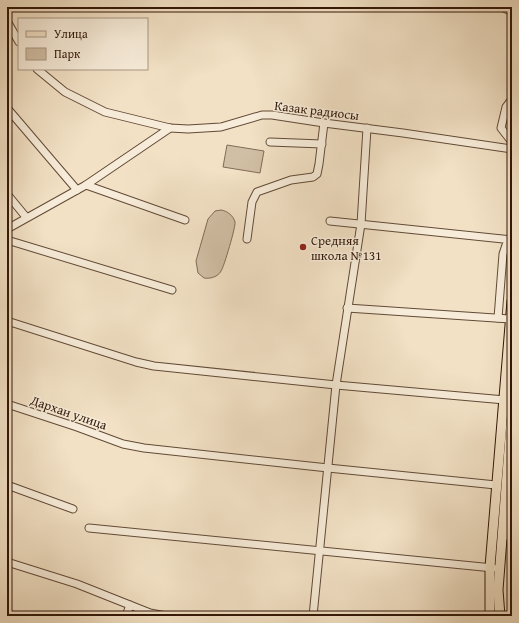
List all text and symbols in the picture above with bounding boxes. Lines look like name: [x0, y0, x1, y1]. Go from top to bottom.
legend: [18, 18, 148, 70]
text: Улица: [54, 25, 88, 42]
text: Парк: [54, 45, 81, 62]
street label: Казак радиосы: [274, 96, 360, 125]
place label: Средняя школа №131: [311, 231, 382, 265]
marker: Средняя школа №131: [298, 242, 308, 252]
street label: Дархан улица: [27, 390, 110, 435]

